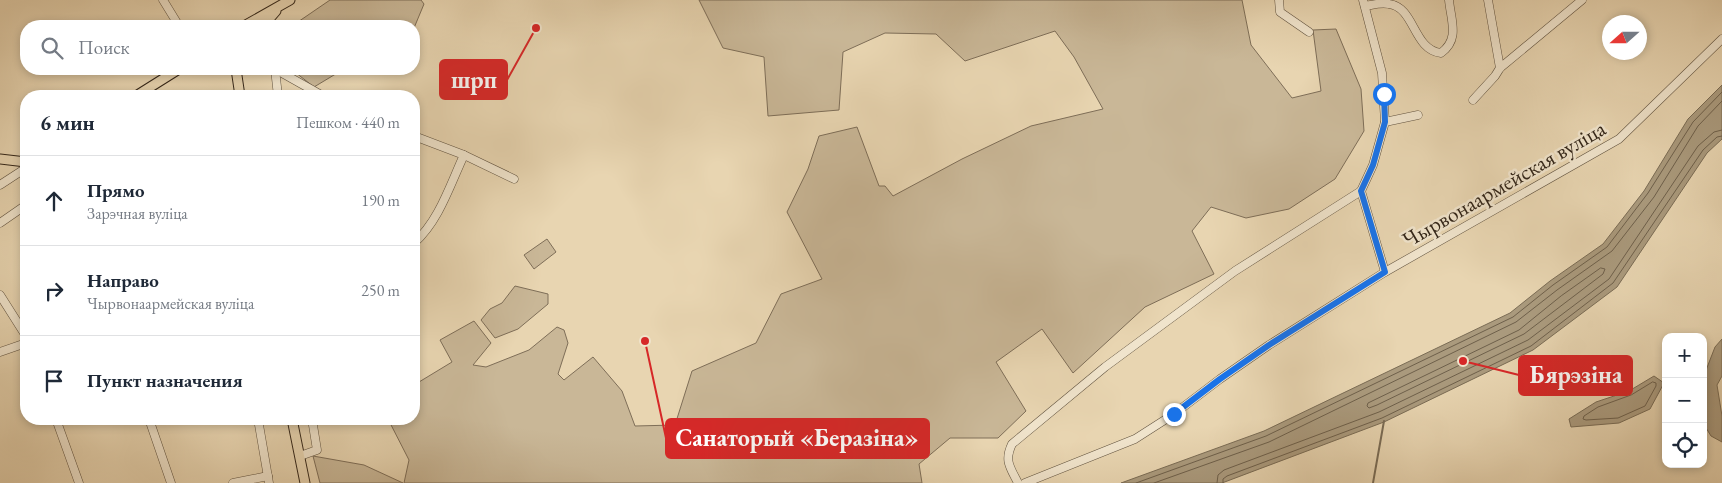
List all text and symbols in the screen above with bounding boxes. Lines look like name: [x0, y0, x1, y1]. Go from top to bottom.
north arrow: [1602, 15, 1647, 60]
search box: [20, 20, 420, 75]
icon: search: [38, 34, 66, 62]
text: Поиск: [78, 35, 130, 60]
callout: шрп: [440, 60, 507, 99]
text: шрп: [451, 64, 498, 95]
route start: [1373, 83, 1396, 106]
text: 6 мин: [40, 109, 95, 136]
text: Пешком · 440 m: [296, 112, 400, 133]
street label: Чырвонаармейская вуліца: [1397, 114, 1611, 254]
text: Прямо: [87, 178, 145, 203]
icon: ahead: [40, 187, 68, 215]
text: 190 m: [361, 190, 400, 211]
text: Зарэчная вуліца: [87, 203, 188, 224]
text: Направо: [87, 268, 159, 293]
icon: right: [40, 277, 68, 305]
text: 250 m: [361, 280, 400, 301]
text: Чырвонаармейская вуліца: [87, 293, 254, 314]
map controls: [1662, 333, 1707, 468]
button: +: [1662, 333, 1707, 378]
callout: Бярэзіна: [1519, 356, 1632, 395]
text: Бярэзіна: [1530, 359, 1623, 390]
icon: arrive: [40, 367, 68, 395]
text: Пункт назначения: [87, 368, 243, 393]
button: −: [1662, 378, 1707, 423]
route end: [1163, 403, 1186, 426]
callout: Санаторый «Беразіна»: [666, 419, 929, 458]
text: Санаторый «Беразіна»: [676, 422, 918, 453]
button: locate: [1662, 423, 1707, 468]

